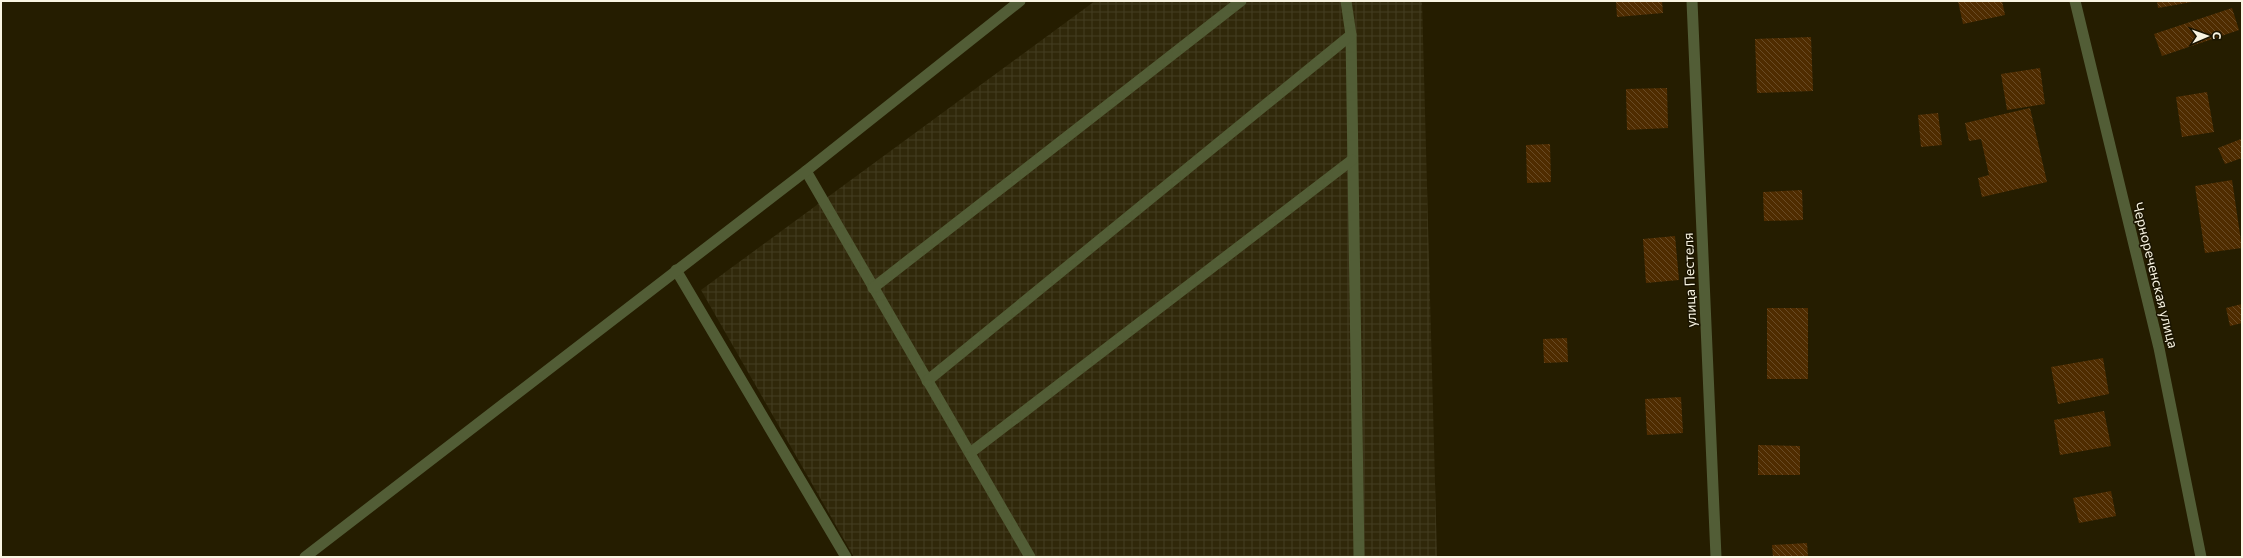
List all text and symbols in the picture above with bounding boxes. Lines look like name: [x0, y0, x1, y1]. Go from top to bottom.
north arrow: [2187, 16, 2227, 56]
text: С: [2211, 32, 2224, 40]
street label: Чернореченская улица: [2130, 200, 2182, 350]
street label: улица Пестеля: [1679, 232, 1699, 328]

